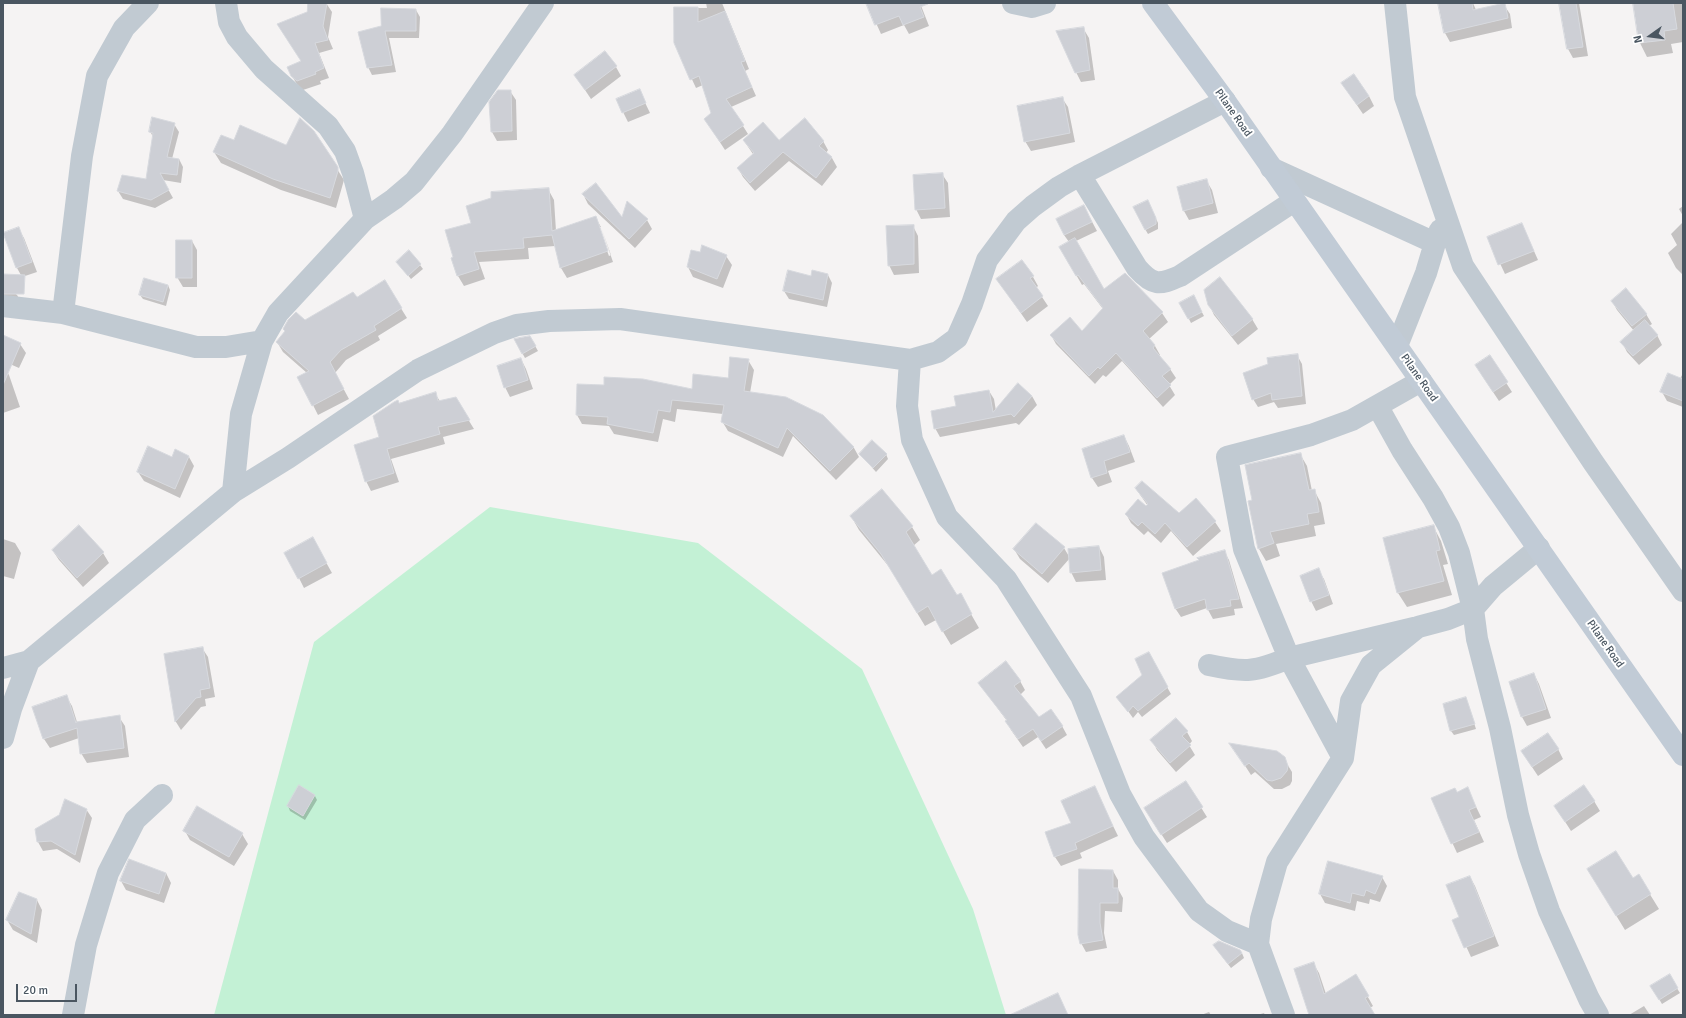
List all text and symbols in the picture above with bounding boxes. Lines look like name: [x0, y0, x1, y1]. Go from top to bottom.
north arrow: [1630, 16, 1670, 56]
text: N: [1631, 34, 1645, 44]
street label: Pilane Road: [1212, 86, 1254, 140]
street label: Pilane Road: [1398, 351, 1440, 405]
street label: Pilane Road: [1584, 617, 1626, 671]
scale bar: [18, 976, 79, 1002]
text: 20 m: [23, 983, 48, 998]

